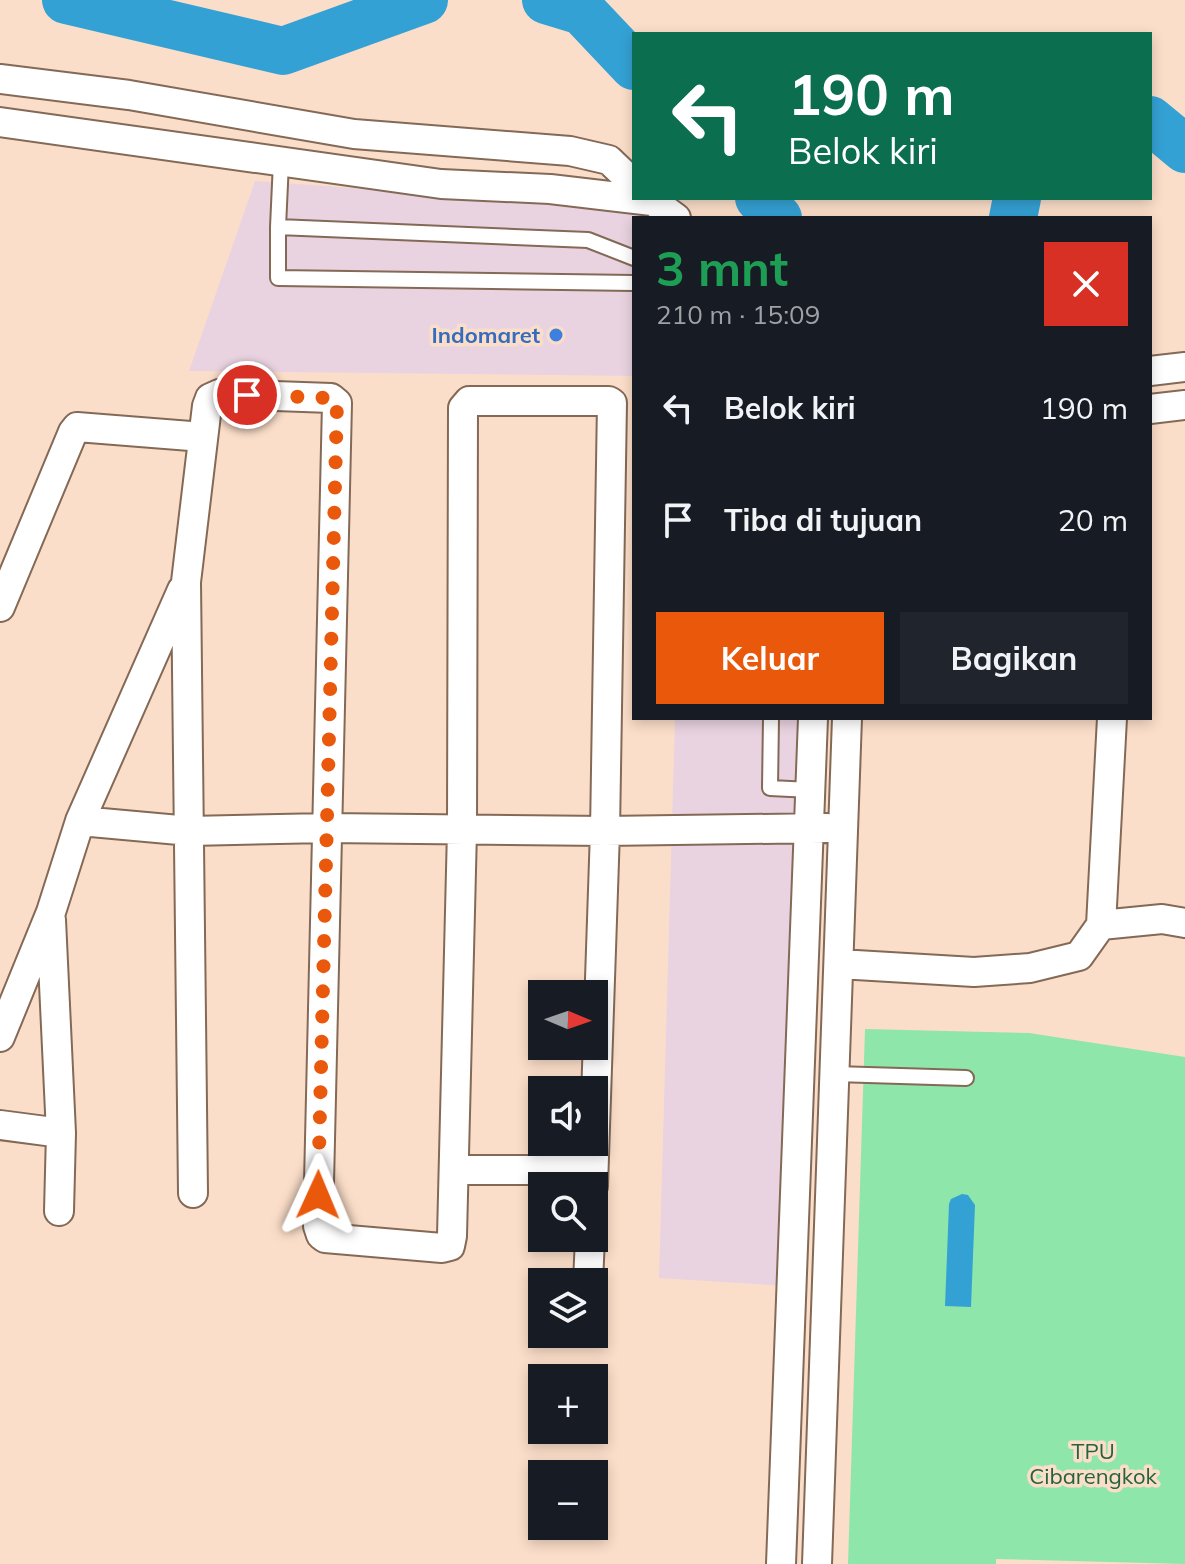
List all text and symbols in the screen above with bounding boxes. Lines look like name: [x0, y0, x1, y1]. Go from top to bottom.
text: 190 m: [788, 59, 955, 129]
icon: left: [656, 64, 760, 168]
text: Belok kiri: [788, 128, 938, 173]
text: 3 mnt: [656, 238, 788, 298]
button: close: [1044, 242, 1128, 326]
text: 210 m · 15:09: [656, 298, 820, 331]
place label: Indomaret: [432, 321, 540, 349]
marker: Indomaret: [547, 326, 565, 344]
pin: [213, 361, 281, 429]
icon: arrive: [225, 373, 269, 417]
icon: left: [656, 386, 700, 430]
text: Belok kiri: [724, 389, 856, 427]
text: 190 m: [1040, 389, 1128, 427]
icon: arrive: [656, 498, 700, 542]
text: Tiba di tujuan: [724, 501, 922, 539]
text: 20 m: [1058, 501, 1128, 539]
button: Keluar: [656, 612, 884, 704]
button: Bagikan: [900, 612, 1128, 704]
north arrow: [528, 980, 608, 1060]
map controls: [528, 980, 608, 1540]
button: sound: [528, 1076, 608, 1156]
position arrow: [276, 1153, 360, 1237]
button: search: [528, 1172, 608, 1252]
button: layers: [528, 1268, 608, 1348]
button: +: [528, 1364, 608, 1444]
park label: TPU Cibarengkok: [1029, 1437, 1157, 1490]
button: −: [528, 1460, 608, 1540]

